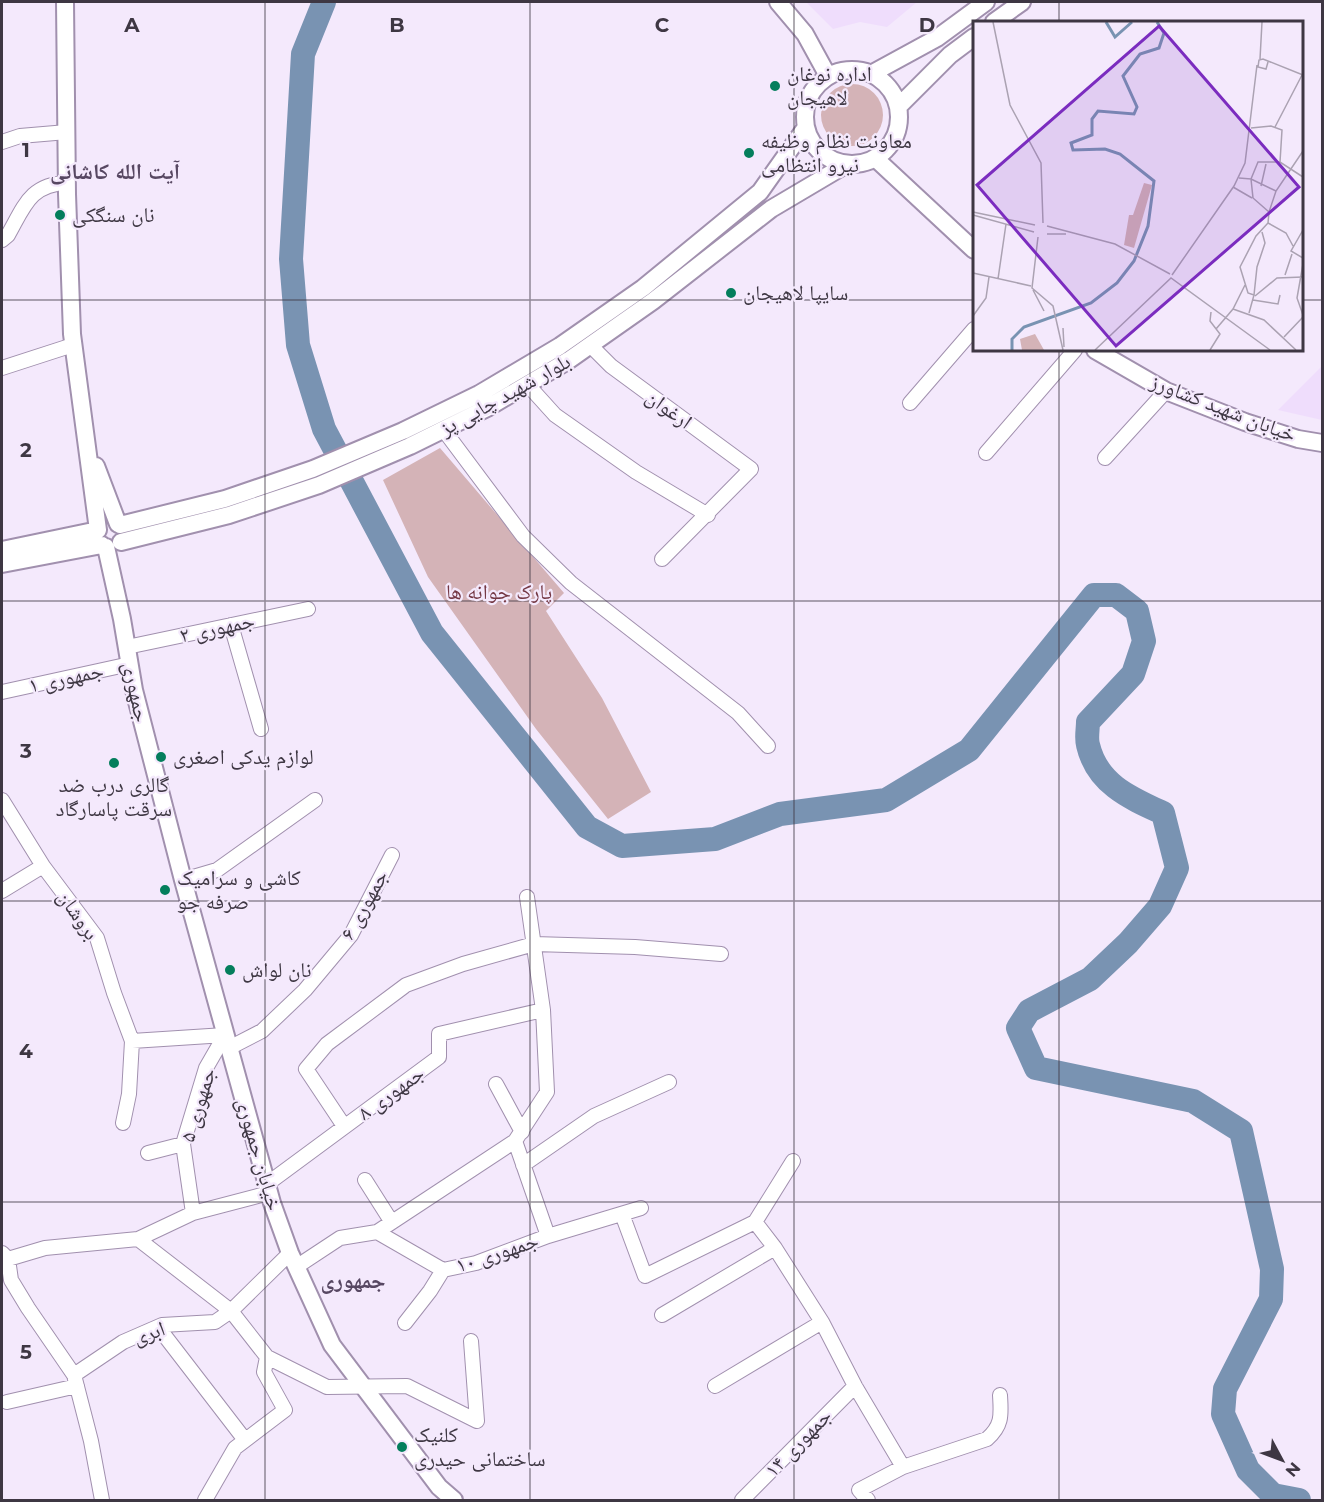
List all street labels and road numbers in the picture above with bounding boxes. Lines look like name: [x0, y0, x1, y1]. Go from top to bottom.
street label: بلوار شهید چایی پز: [434, 348, 575, 442]
street label: خیابان شهید کشاورز: [1146, 368, 1300, 447]
street label: ارغوان: [641, 384, 697, 434]
street label: جمهوری ۲: [177, 607, 257, 648]
street label: جمهوری ۱: [26, 657, 106, 698]
street label: جمهوری: [118, 659, 155, 724]
street label: جمهوری ۶: [334, 866, 393, 944]
street label: بروشان: [52, 885, 105, 945]
street label: جمهوری ۸: [353, 1060, 429, 1125]
street label: جمهوری ۵: [174, 1065, 221, 1145]
street label: خیابان جمهوری: [231, 1095, 287, 1213]
street label: جمهوری ۱۰: [452, 1227, 541, 1278]
street label: ابری: [130, 1315, 168, 1350]
street label: جمهوری ۱۴: [759, 1403, 836, 1482]

